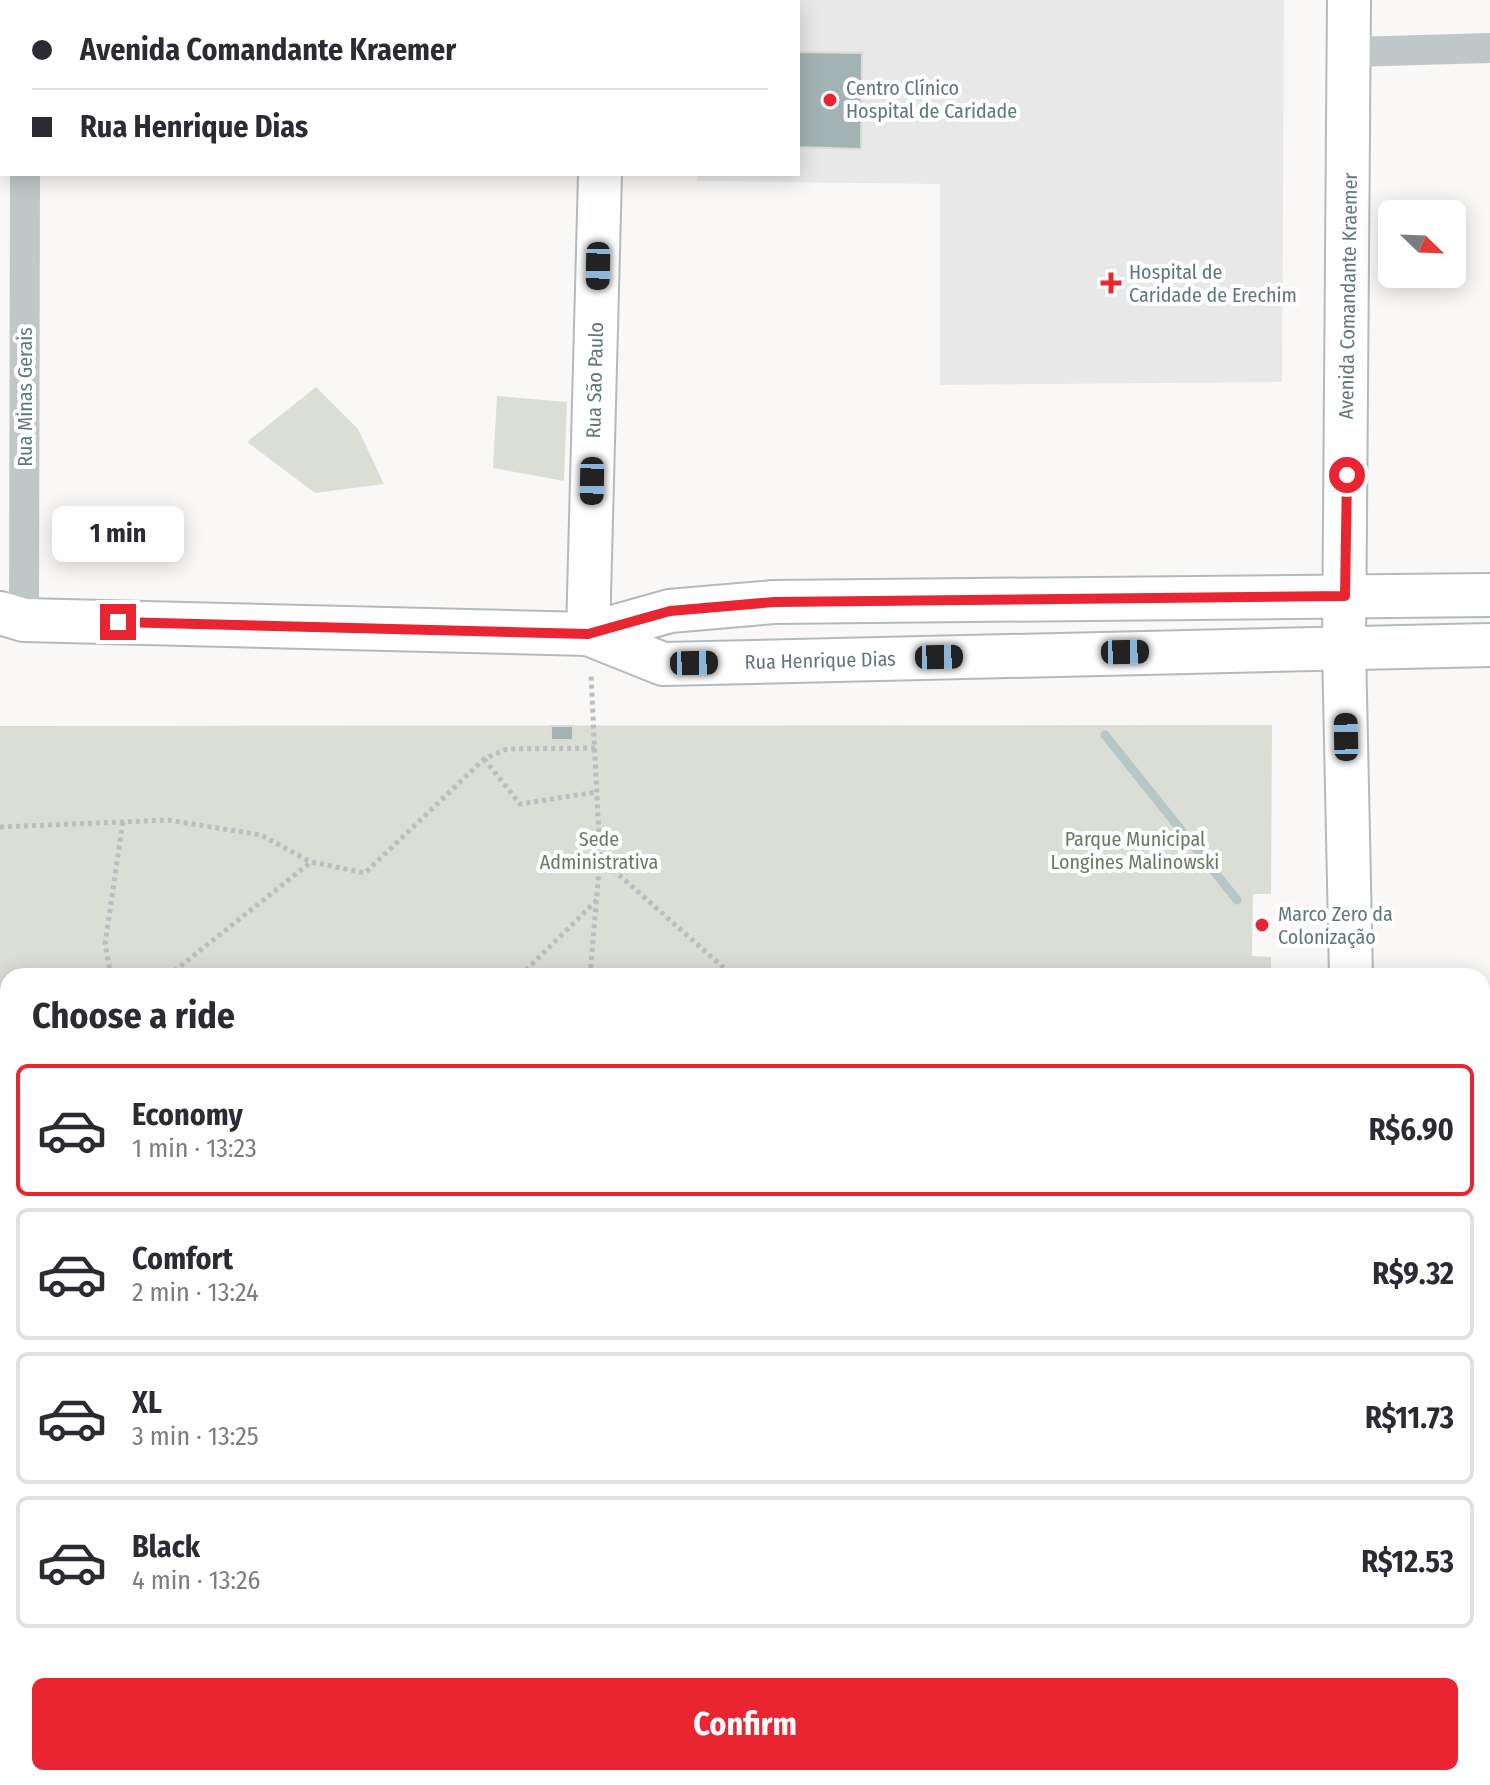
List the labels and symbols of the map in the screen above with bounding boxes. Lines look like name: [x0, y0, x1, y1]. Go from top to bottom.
place label: Centro Clínico Hospital de Caridade: [846, 76, 1017, 123]
marker: Centro Clínico Hospital de Caridade: [821, 91, 839, 109]
street label: Avenida Comandante Kraemer: [1334, 172, 1362, 420]
north arrow: [1378, 200, 1466, 288]
car: [586, 242, 610, 290]
place label: Hospital de Caridade de Erechim: [1129, 260, 1297, 307]
marker: Hospital de Caridade de Erechim: [1100, 272, 1122, 294]
street label: Rua São Paulo: [581, 322, 608, 439]
street label: Rua Minas Gerais: [13, 327, 37, 467]
car: [580, 457, 604, 505]
route start: [1329, 457, 1365, 493]
callout: 1 min: [52, 506, 184, 562]
route end: [100, 604, 136, 640]
car: [1101, 640, 1149, 664]
car: [915, 645, 963, 669]
street label: Rua Henrique Dias: [744, 647, 896, 674]
car: [670, 651, 718, 675]
car: [1334, 713, 1358, 761]
park label: Sede Administrativa: [540, 827, 658, 874]
park label: Parque Municipal Longines Malinowski: [1051, 827, 1219, 874]
place label: Marco Zero da Colonização: [1278, 902, 1393, 949]
marker: Marco Zero da Colonização: [1253, 916, 1271, 934]

